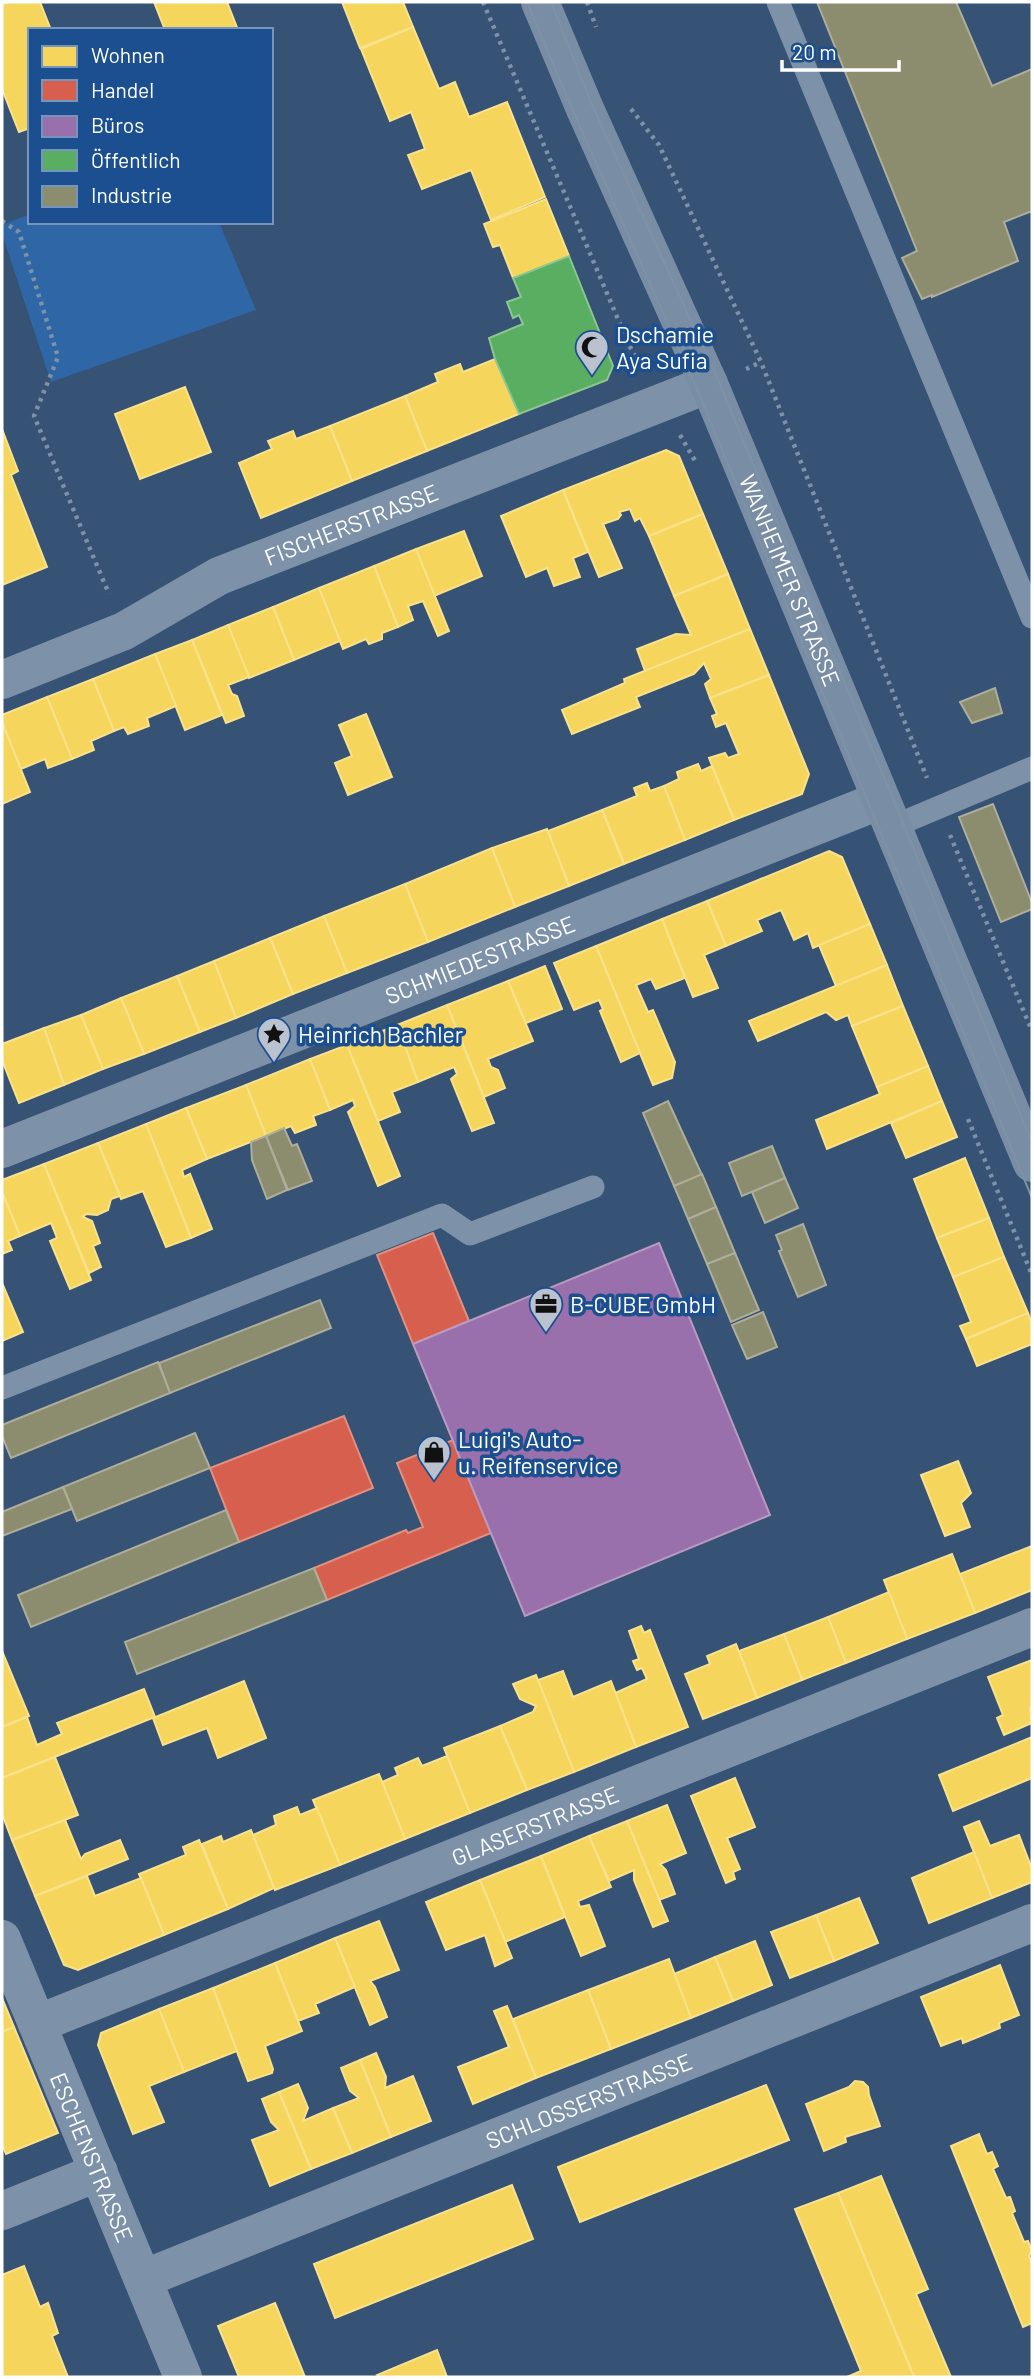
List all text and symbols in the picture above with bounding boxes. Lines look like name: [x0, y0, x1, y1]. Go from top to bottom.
legend: [28, 28, 273, 224]
scale bar: [782, 28, 899, 72]
text: 20 m: [792, 39, 837, 64]
text: Wohnen: [91, 42, 165, 67]
text: Handel: [91, 77, 154, 102]
text: Büros: [91, 112, 144, 137]
text: Öffentlich: [91, 147, 181, 172]
text: Industrie: [91, 182, 172, 207]
place label: Dschamie Aya Sufia: [616, 320, 714, 374]
mosque icon: Dschamie Aya Sufia: [573, 328, 611, 377]
street label: WANHEIMER STRASSE: [734, 470, 847, 690]
street label: FISCHERSTRASSE: [260, 478, 442, 571]
street label: SCHMIEDESTRASSE: [381, 909, 579, 1010]
place icon: Heinrich Bachler: [255, 1015, 293, 1064]
place label: Heinrich Bachler: [298, 1020, 464, 1048]
office icon: B-CUBE GmbH: [527, 1285, 565, 1334]
place label: B-CUBE GmbH: [570, 1290, 716, 1318]
place label: Luigi's Auto- u. Reifenservice: [458, 1425, 619, 1479]
shop icon: Luigi's Auto- u. Reifenservice: [415, 1433, 453, 1482]
street label: GLASERSTRASSE: [447, 1779, 623, 1871]
street label: SCHLOSSERSTRASSE: [481, 2047, 696, 2154]
street label: ESCHENSTRASSE: [45, 2068, 140, 2246]

